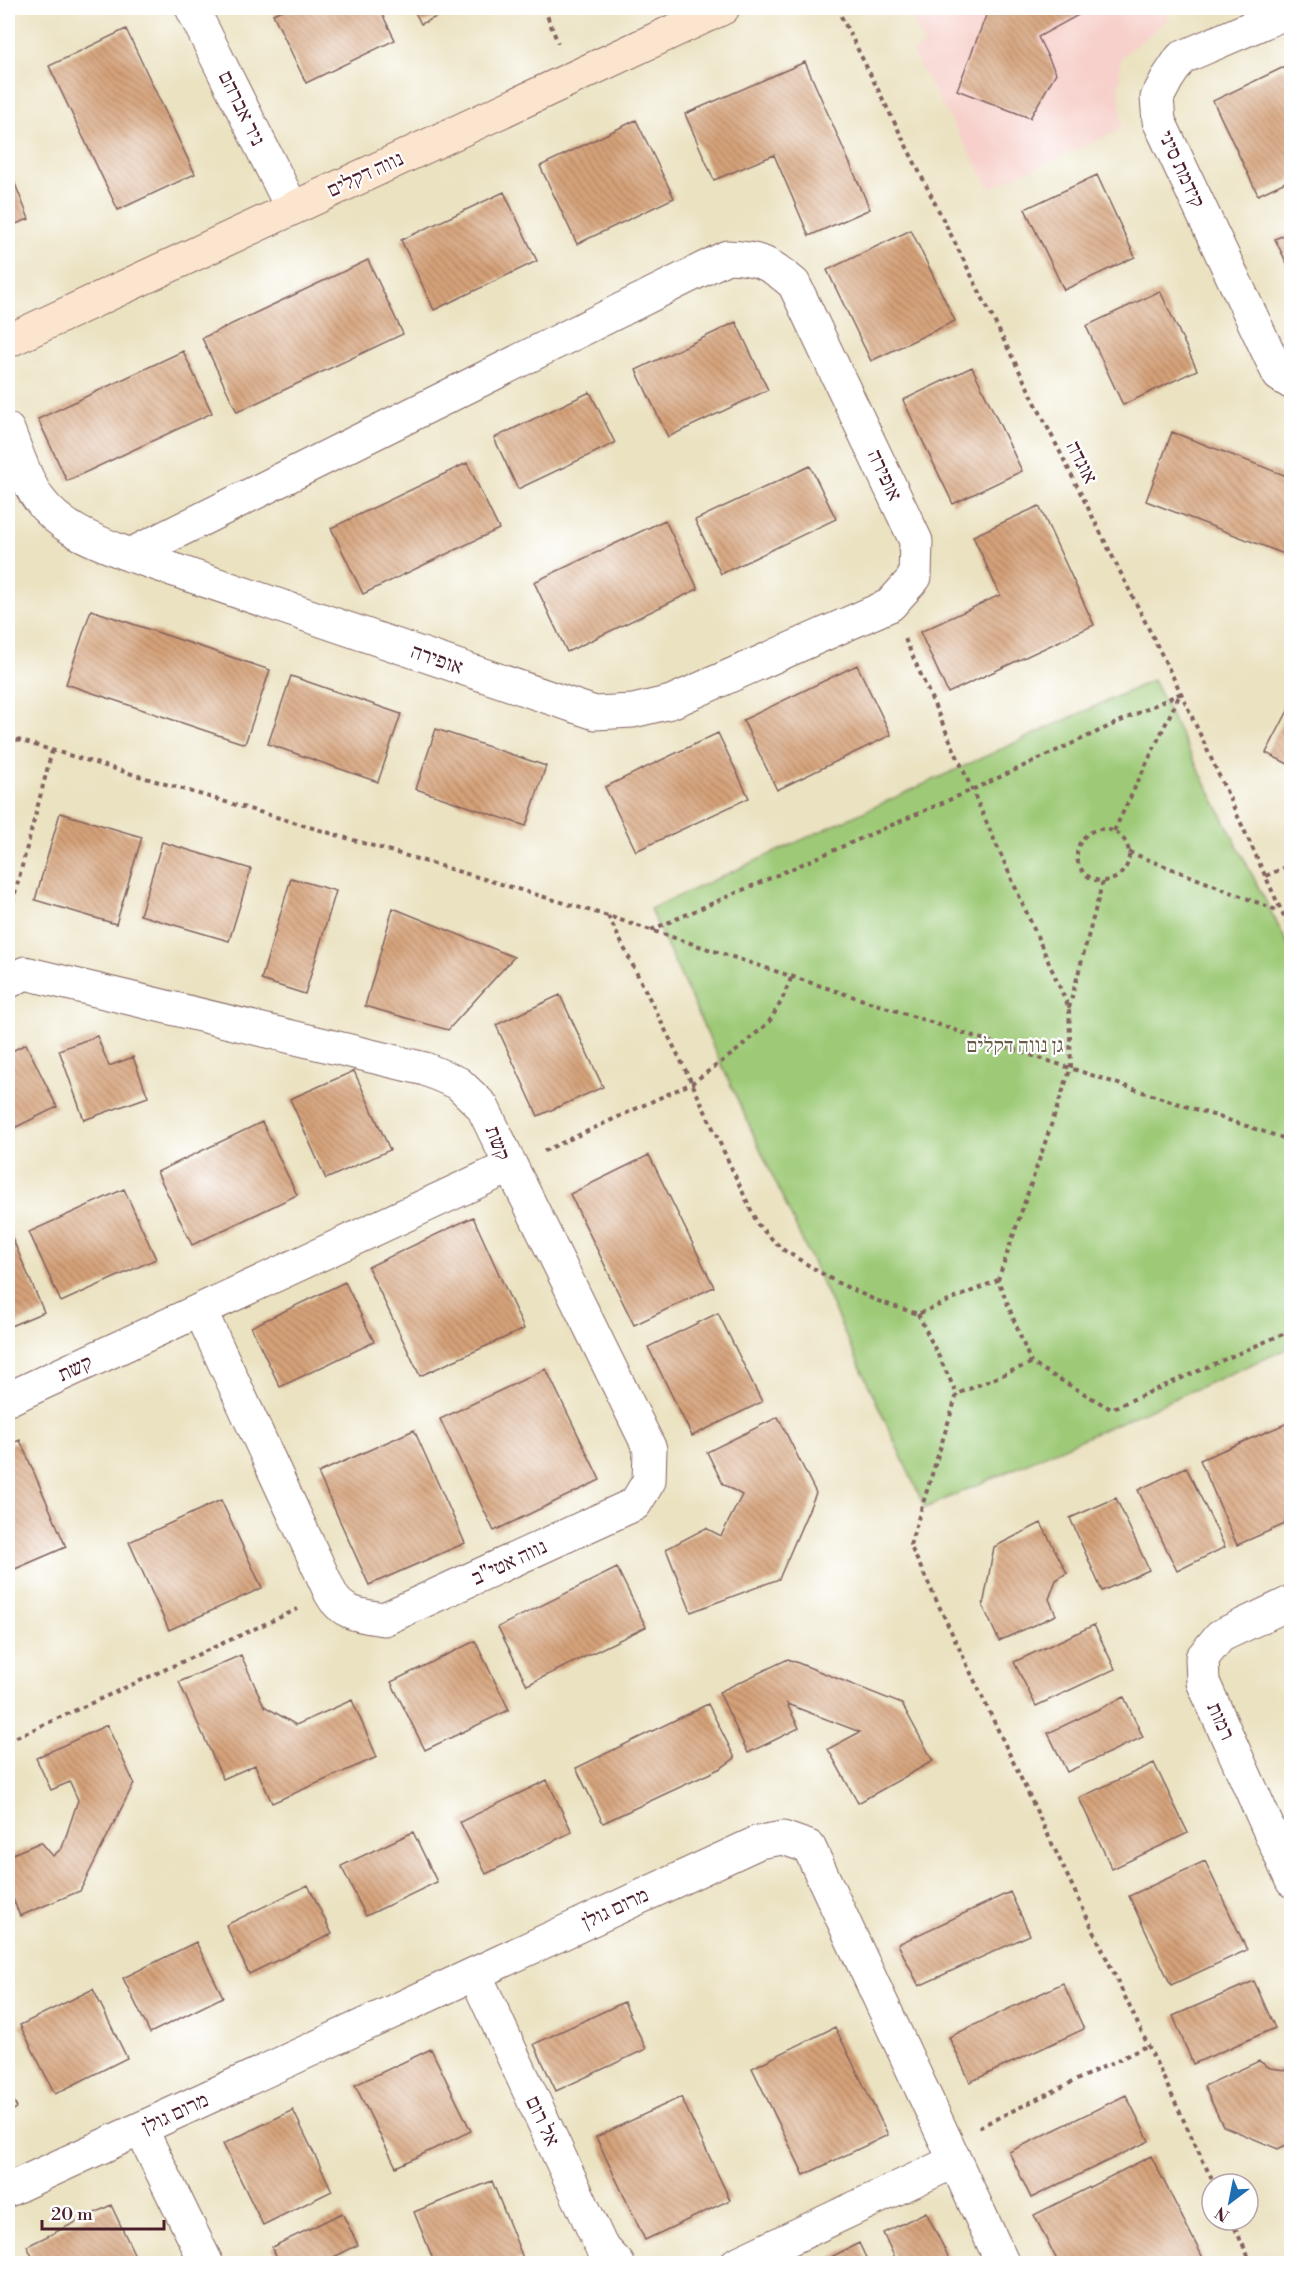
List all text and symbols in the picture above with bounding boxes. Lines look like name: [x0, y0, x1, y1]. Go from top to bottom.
street label: ניר אברהם: [212, 67, 270, 150]
street label: קידמת סיני: [1152, 127, 1210, 212]
street label: נווה דקלים: [323, 146, 408, 204]
street label: אוגדה: [1059, 437, 1103, 488]
street label: אופירה: [861, 445, 907, 505]
street label: אופירה: [407, 639, 466, 681]
park label: גן נווה דקלים: [966, 1033, 1064, 1059]
street label: קשת: [479, 1122, 516, 1164]
street label: קשת: [54, 1350, 97, 1388]
street label: נווה אטי"ב: [467, 1534, 551, 1592]
street label: רמות: [1200, 1698, 1240, 1744]
street label: מרום גולן: [578, 1882, 653, 1936]
street label: מרום גולן: [138, 2087, 213, 2141]
street label: אל רום: [519, 2092, 565, 2151]
north arrow: [1200, 2172, 1260, 2232]
scale bar: [42, 2193, 164, 2231]
text: N: [1212, 2202, 1233, 2226]
text: 20 m: [51, 2203, 93, 2226]

